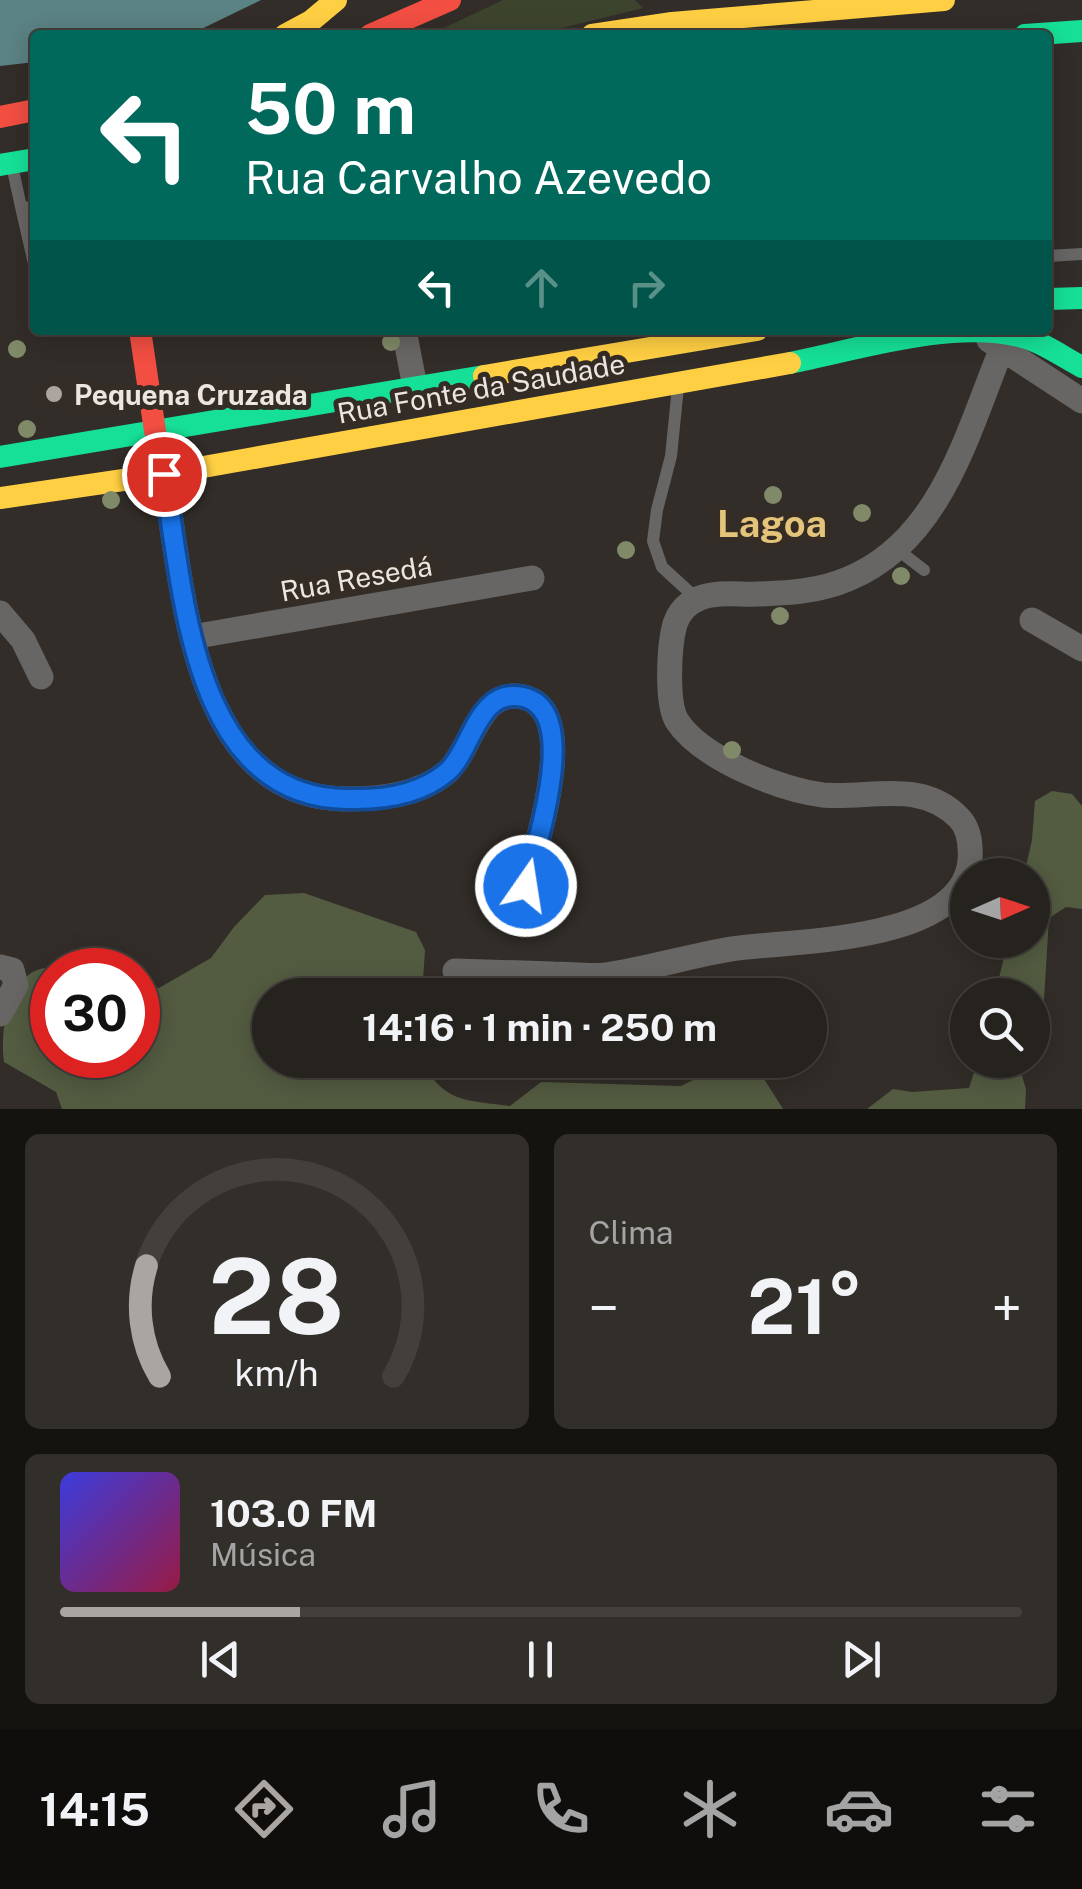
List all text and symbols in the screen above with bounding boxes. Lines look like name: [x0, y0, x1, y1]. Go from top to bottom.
text: 50 m: [245, 67, 416, 150]
icon: left: [80, 70, 210, 200]
text: Rua Carvalho Azevedo: [245, 151, 712, 204]
icon: left: [409, 260, 464, 315]
icon: ahead: [514, 260, 569, 315]
icon: right: [619, 260, 674, 315]
street label: Rua Fonte da Saudade: [335, 346, 627, 430]
place label: Pequena Cruzada: [74, 378, 308, 411]
marker: Pequena Cruzada: [43, 383, 65, 405]
pin: [122, 432, 207, 517]
icon: arrive: [137, 447, 192, 502]
district label: Lagoa: [717, 501, 827, 546]
street label: Rua Resedá: [277, 548, 435, 608]
position arrow: [474, 834, 578, 938]
north arrow: [950, 858, 1050, 958]
map controls: [950, 858, 1050, 1078]
speed limit sign: 30: [30, 948, 160, 1078]
button: search: [950, 978, 1050, 1078]
text: 14:16 · 1 min · 250 m: [362, 1005, 717, 1050]
text: Clima: [589, 1214, 674, 1251]
text: 28: [209, 1235, 345, 1357]
text: 21°: [748, 1263, 863, 1351]
text: −: [589, 1276, 619, 1340]
text: +: [992, 1276, 1022, 1340]
text: km/h: [235, 1352, 319, 1394]
text: 103.0 FM: [210, 1491, 377, 1536]
text: Música: [210, 1536, 316, 1573]
icon: previous: [193, 1632, 248, 1687]
icon: pause: [513, 1632, 568, 1687]
icon: next: [834, 1632, 889, 1687]
icon: directions: [229, 1774, 299, 1844]
icon: music: [377, 1774, 447, 1844]
icon: phone: [526, 1774, 596, 1844]
icon: climate: [675, 1774, 745, 1844]
icon: car: [824, 1774, 894, 1844]
icon: filters: [973, 1774, 1043, 1844]
text: 14:15: [39, 1783, 150, 1836]

